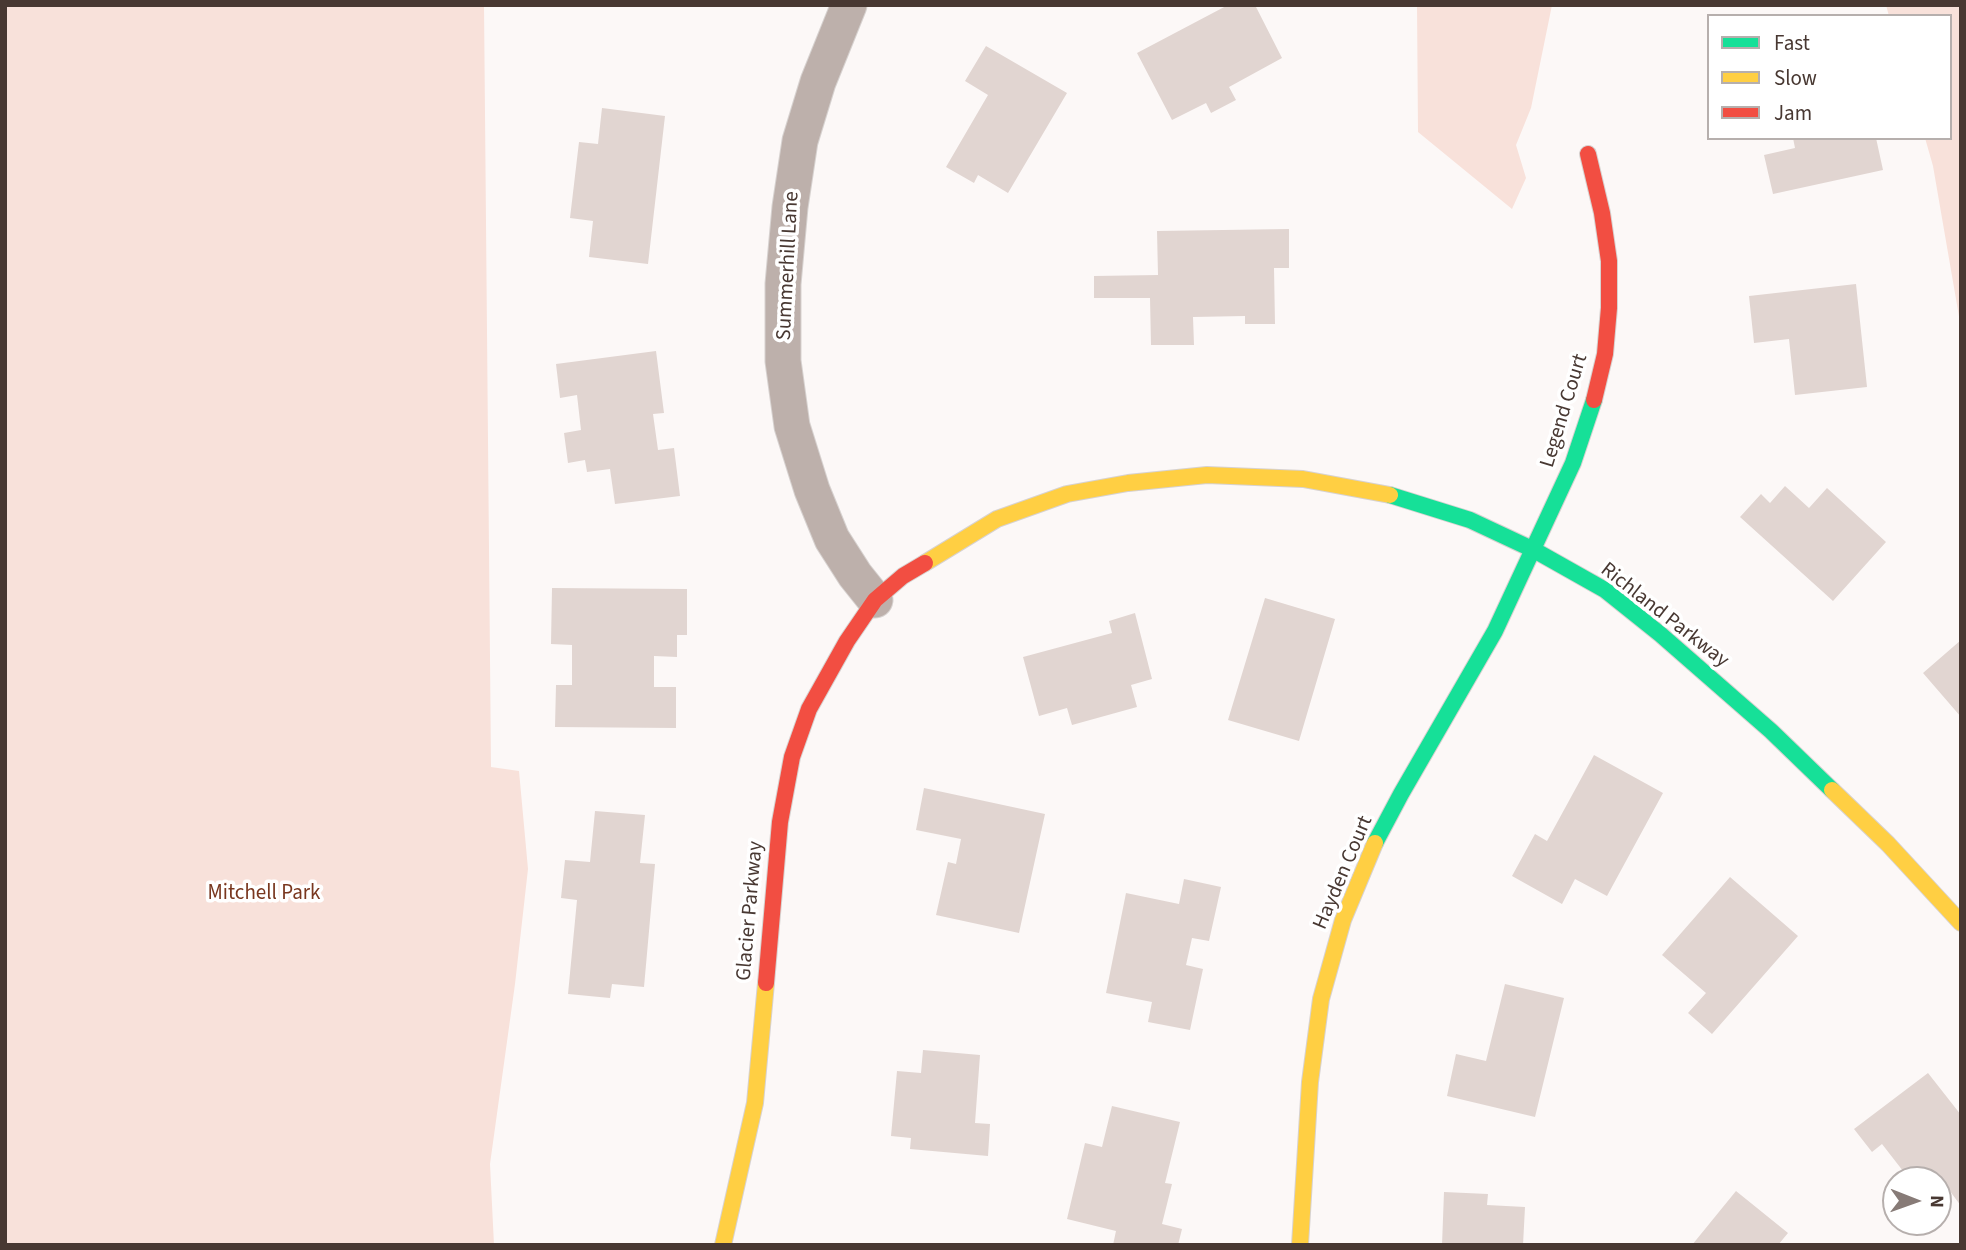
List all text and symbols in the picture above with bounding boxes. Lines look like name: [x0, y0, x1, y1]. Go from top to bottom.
legend: [1707, 14, 1952, 140]
text: Fast: [1774, 28, 1810, 58]
text: Slow: [1774, 63, 1817, 93]
text: Jam: [1774, 98, 1812, 128]
street label: Summerhill Lane: [773, 191, 805, 341]
street label: Legend Court: [1536, 351, 1594, 471]
street label: Richland Parkway: [1595, 558, 1733, 674]
street label: Hayden Court: [1309, 812, 1379, 934]
street label: Glacier Parkway: [732, 840, 770, 982]
park label: Mitchell Park: [208, 881, 320, 907]
north arrow: [1882, 1166, 1952, 1236]
text: N: [1923, 1195, 1950, 1208]

